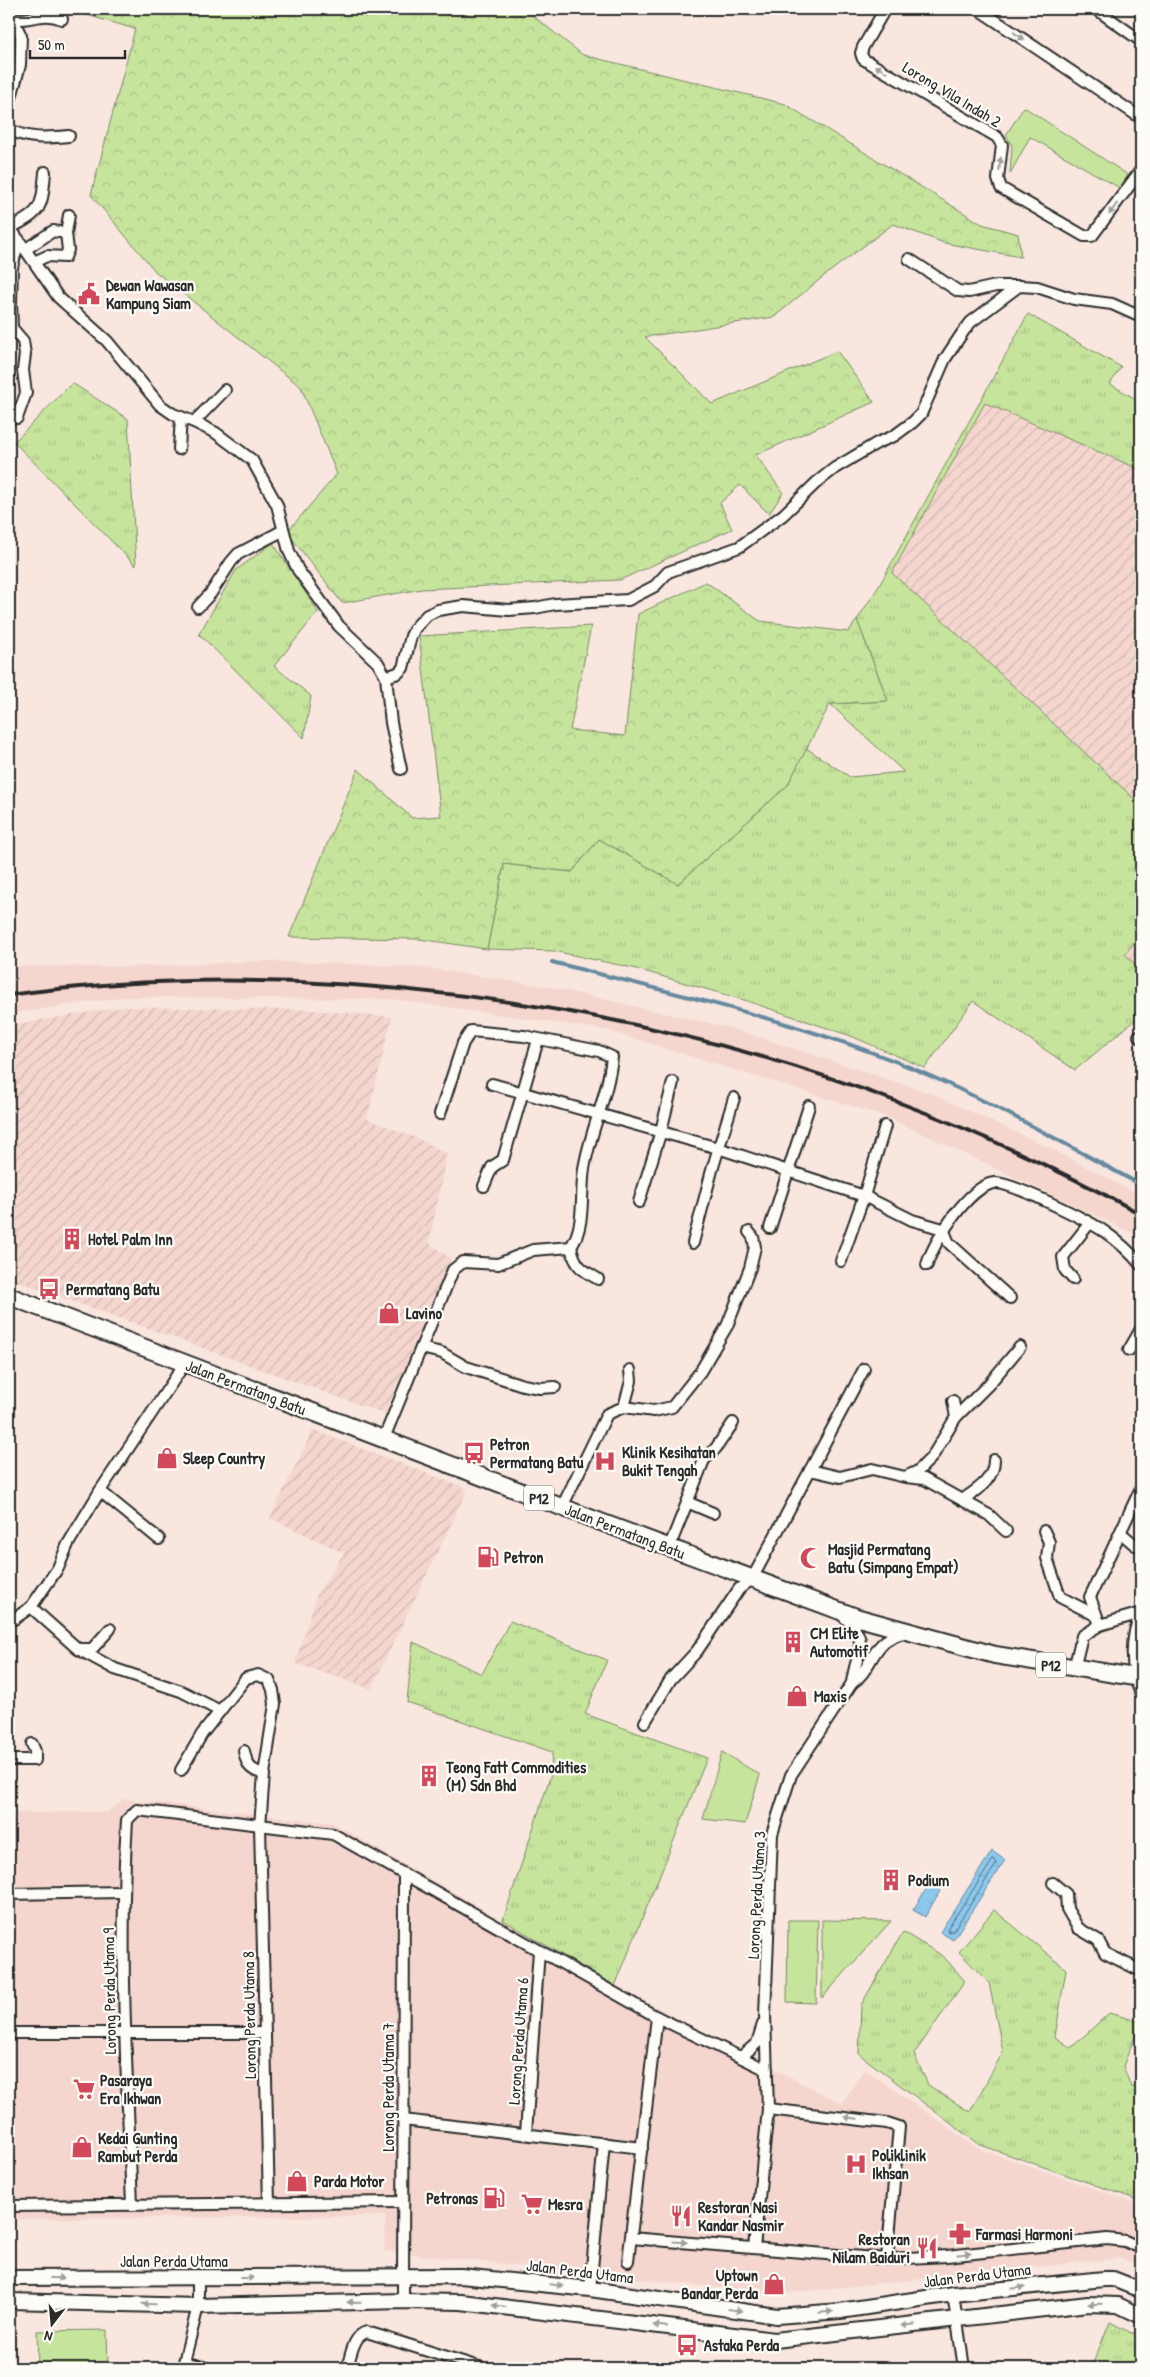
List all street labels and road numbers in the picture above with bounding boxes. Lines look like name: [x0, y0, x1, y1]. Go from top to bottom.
street label: Lorong Vila Indah 2: [899, 56, 1006, 132]
street label: Jalan Permatang Batu: [183, 1354, 310, 1420]
road number: P12: [524, 1486, 554, 1510]
street label: Jalan Permatang Batu: [562, 1498, 689, 1564]
road number: P12: [1036, 1652, 1066, 1678]
street label: Lorong Perda Utama 3: [742, 1830, 770, 1960]
street label: Lorong Perda Utama 9: [97, 1927, 121, 2055]
street label: Lorong Perda Utama 8: [237, 1951, 261, 2079]
street label: Lorong Perda Utama 6: [503, 1977, 533, 2105]
street label: Lorong Perda Utama 7: [377, 2023, 399, 2151]
street label: Jalan Perda Utama: [120, 2250, 228, 2272]
street label: Jalan Perda Utama: [525, 2254, 635, 2288]
street label: Jalan Perda Utama: [922, 2258, 1032, 2292]

